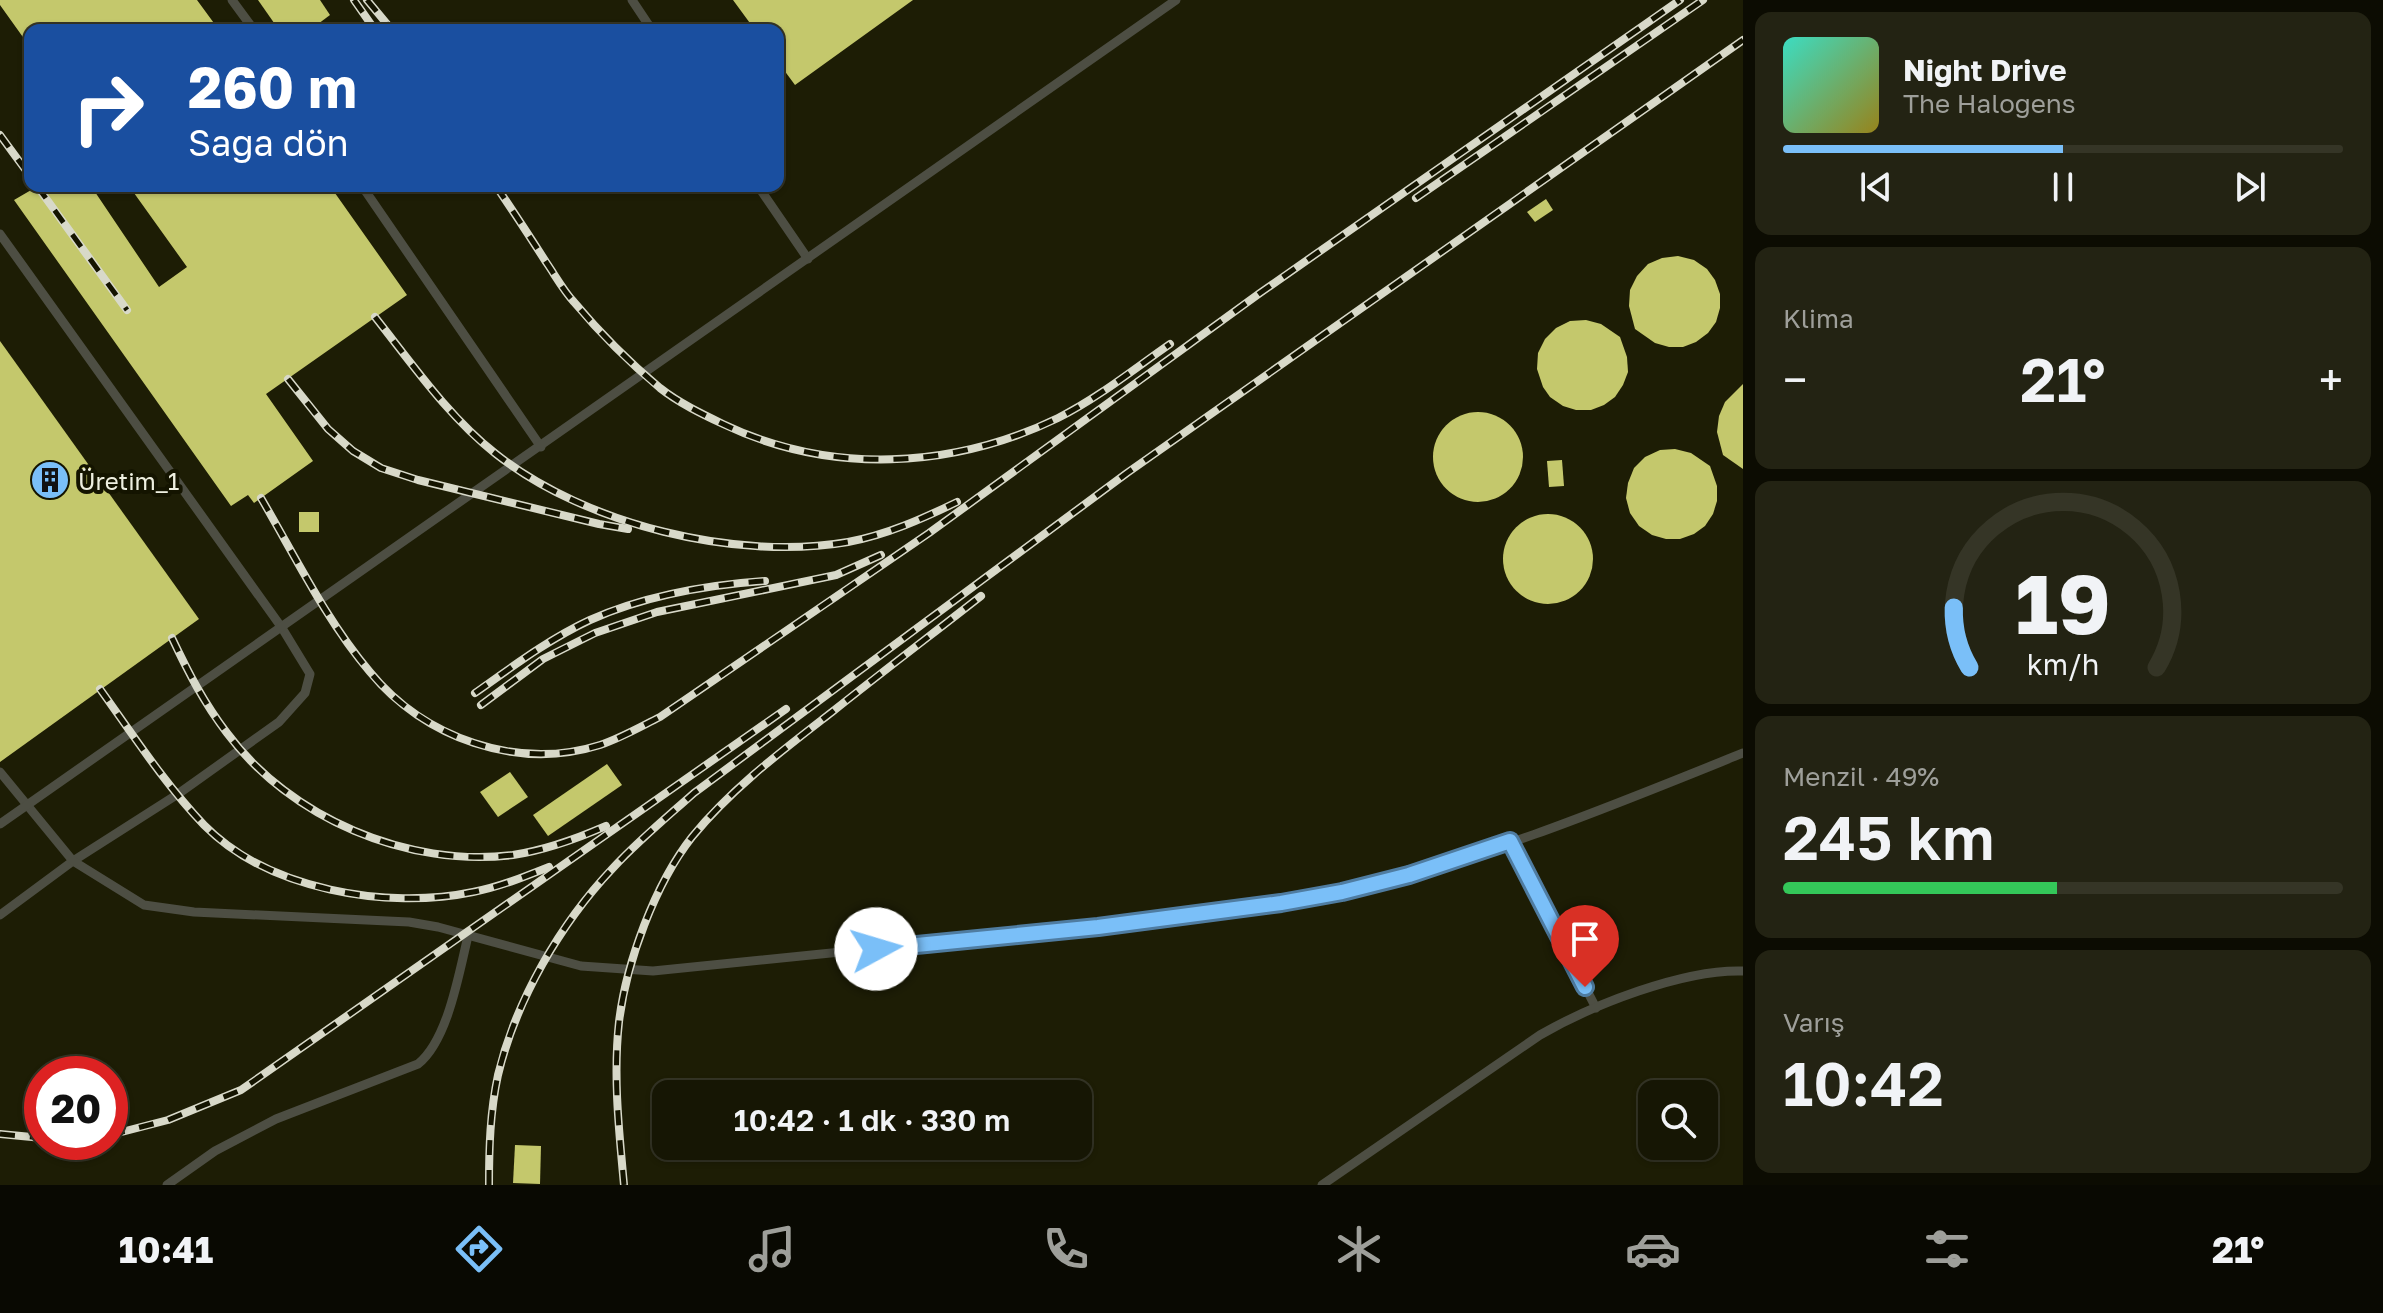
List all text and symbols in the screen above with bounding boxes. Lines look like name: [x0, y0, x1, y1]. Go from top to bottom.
text: Night Drive: [1903, 52, 2067, 88]
text: 260 m: [188, 53, 357, 120]
icon: right: [56, 56, 160, 160]
text: The Halogens: [1903, 88, 2076, 119]
text: Sağa dön: [188, 121, 349, 164]
icon: previous: [1854, 165, 1898, 209]
icon: pause: [2041, 165, 2085, 209]
icon: next: [2228, 165, 2272, 209]
text: Klima: [1783, 303, 1854, 334]
text: 21°: [2020, 343, 2106, 415]
text: −: [1783, 353, 1807, 406]
text: +: [2319, 353, 2343, 406]
building icon: Üretim_1: [29, 459, 71, 501]
place label: Üretim_1: [78, 466, 179, 495]
text: 19: [2015, 552, 2111, 652]
text: km/h: [2027, 648, 2099, 682]
text: Menzil · 49%: [1783, 761, 1939, 792]
text: 245 km: [1783, 801, 1995, 873]
pin: [1551, 905, 1619, 987]
position arrow: [834, 907, 918, 991]
icon: arrive: [1563, 917, 1607, 961]
text: Varış: [1783, 1007, 1844, 1038]
text: 10:42: [1783, 1047, 1944, 1119]
speed limit sign: 20: [24, 1056, 128, 1160]
map controls: [1638, 1080, 1718, 1160]
button: search: [1638, 1080, 1718, 1160]
text: 10:42 · 1 dk · 330 m: [734, 1102, 1010, 1138]
icon: directions: [451, 1221, 507, 1277]
icon: music: [744, 1221, 800, 1277]
icon: phone: [1038, 1221, 1094, 1277]
icon: climate: [1331, 1221, 1387, 1277]
icon: car: [1625, 1221, 1681, 1277]
icon: filters: [1919, 1221, 1975, 1277]
text: 10:41: [119, 1228, 213, 1271]
text: 21°: [2212, 1228, 2264, 1271]

